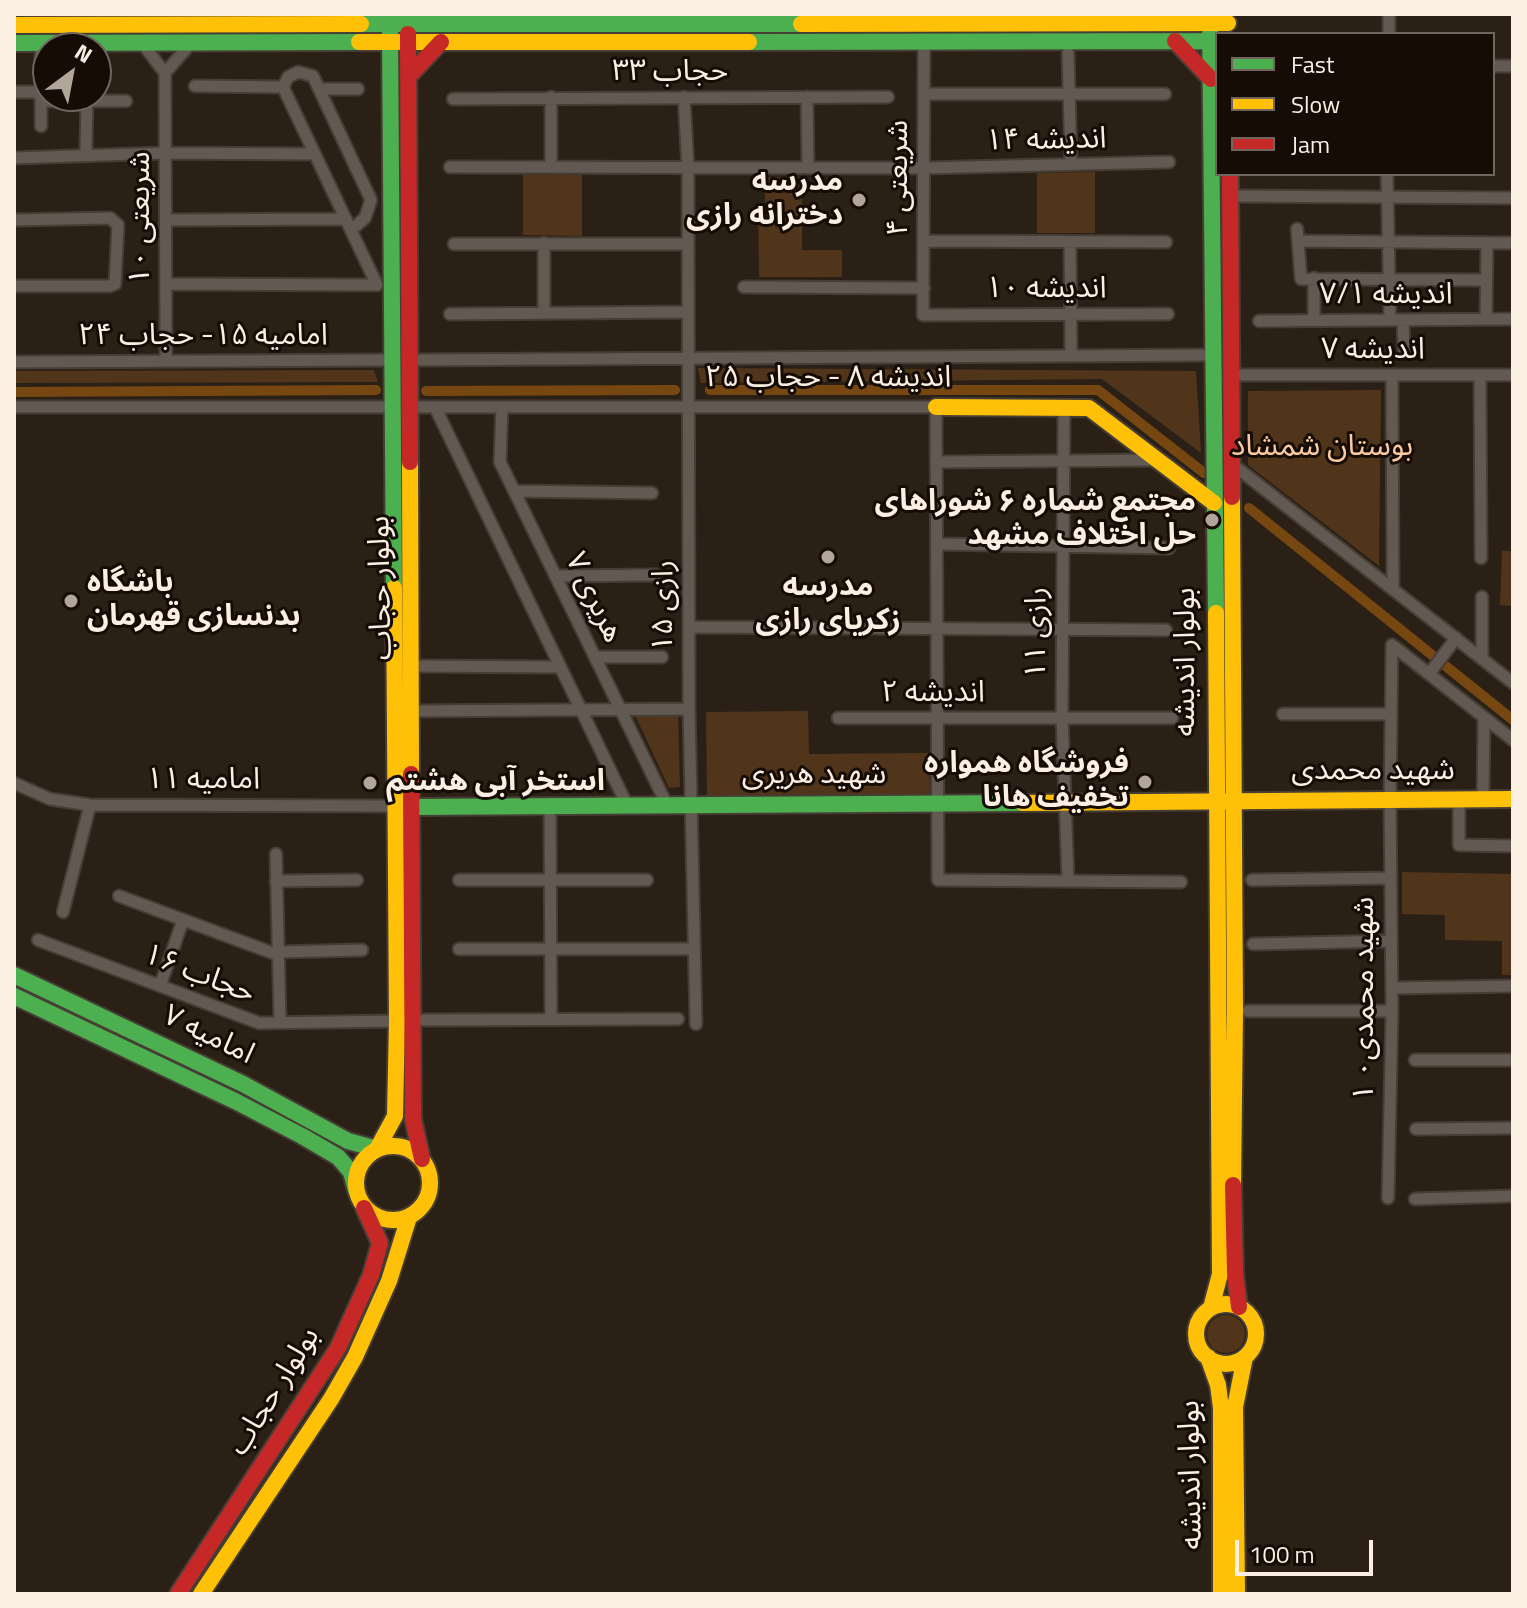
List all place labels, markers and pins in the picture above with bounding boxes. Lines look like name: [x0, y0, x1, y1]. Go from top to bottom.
place label: مدرسه دخترانه رازی: [686, 165, 843, 236]
marker: مدرسه دخترانه رازی: [850, 191, 868, 209]
place label: مجتمع شماره ۶ شوراهای حل اختلاف مشهد: [875, 485, 1196, 556]
marker: مجتمع شماره ۶ شوراهای حل اختلاف مشهد: [1203, 511, 1221, 529]
marker: مدرسه زکریای رازی: [819, 548, 837, 566]
place label: باشگاه بدنسازی قهرمان: [87, 566, 301, 636]
place label: مدرسه زکریای رازی: [755, 570, 901, 640]
marker: باشگاه بدنسازی قهرمان: [62, 592, 80, 610]
place label: فروشگاه همواره تخفیف هانا: [924, 747, 1129, 818]
place label: استخر آبی هشتم: [386, 765, 605, 801]
marker: فروشگاه همواره تخفیف هانا: [1136, 773, 1154, 791]
marker: استخر آبی هشتم: [361, 774, 379, 792]

